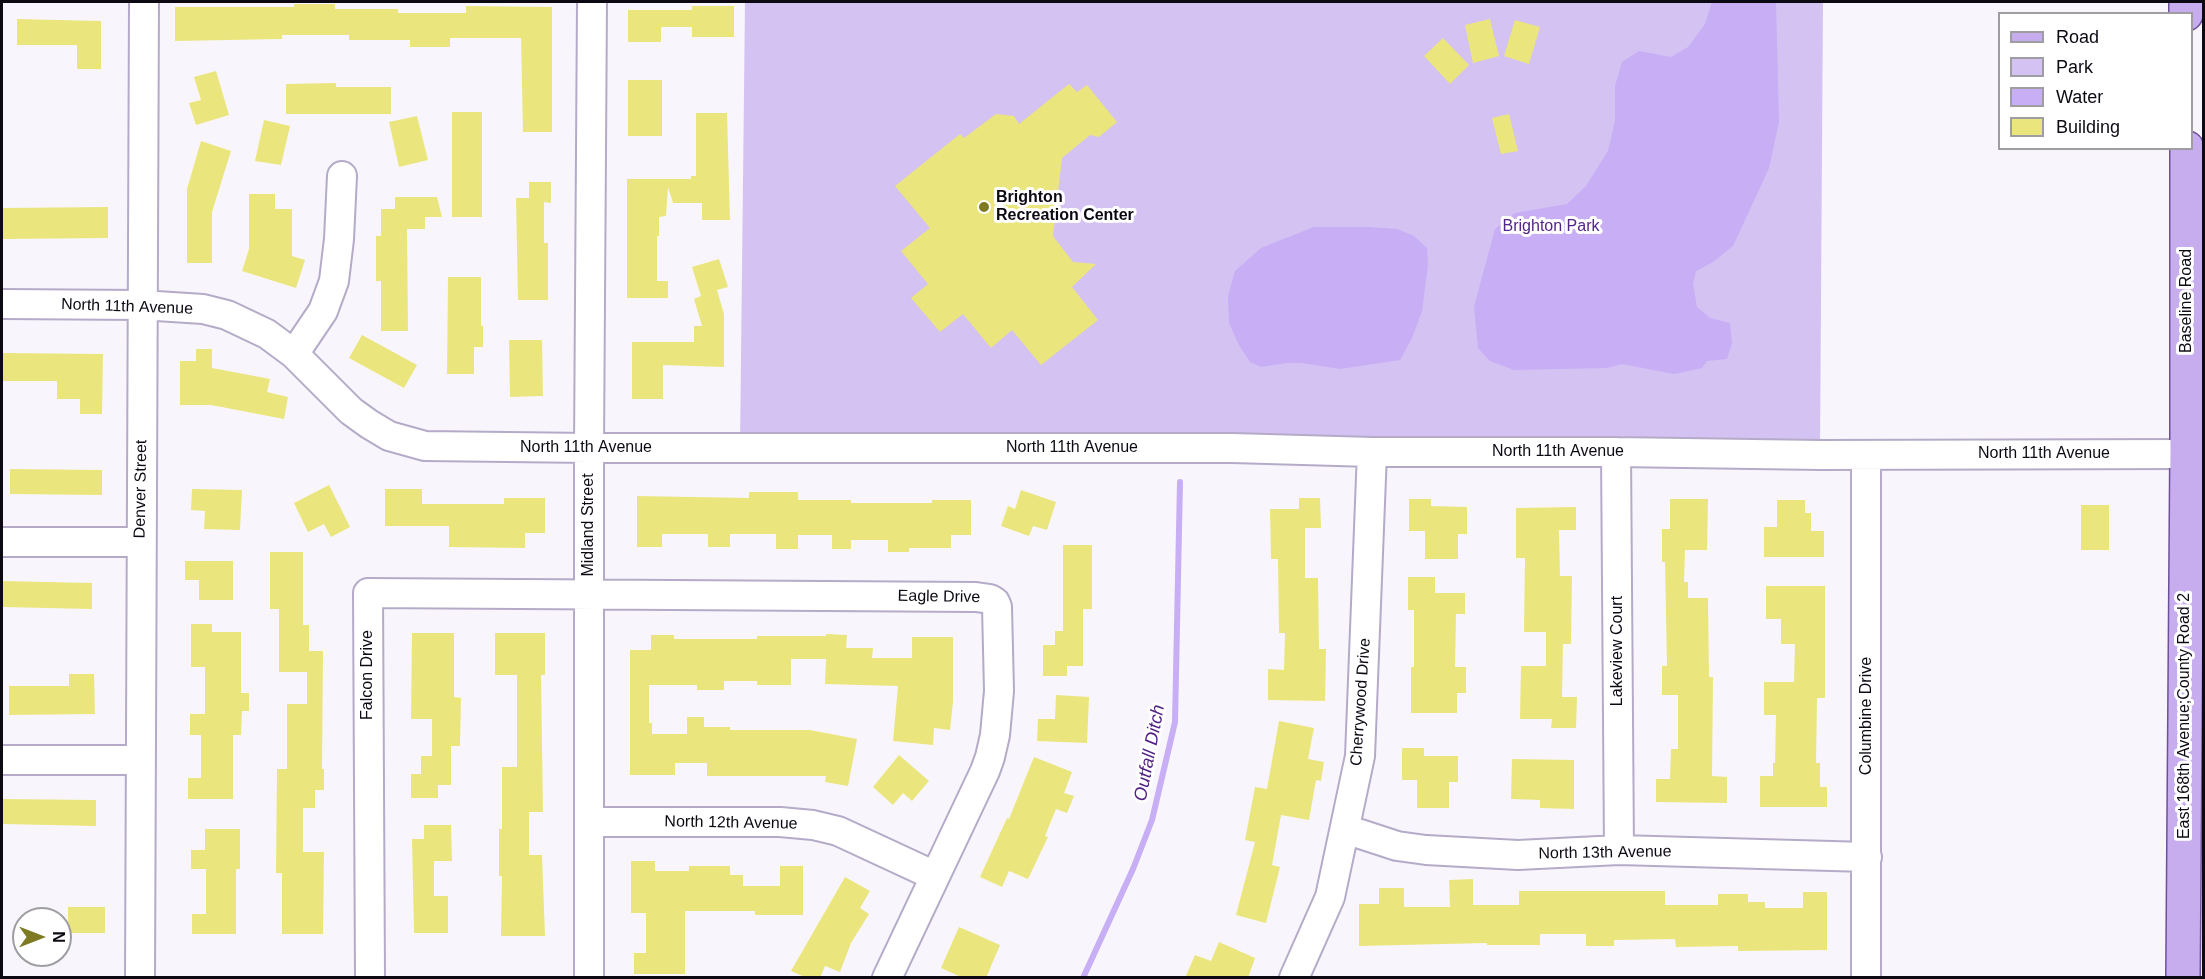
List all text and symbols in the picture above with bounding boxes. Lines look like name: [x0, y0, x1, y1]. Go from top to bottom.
legend: [1998, 12, 2193, 150]
text: Road: [2056, 27, 2099, 47]
text: Park: [2056, 57, 2093, 77]
text: Water: [2056, 87, 2103, 107]
text: Building: [2056, 117, 2120, 137]
place label: Brighton Recreation Center: [996, 188, 1134, 226]
marker: Brighton Recreation Center: [977, 200, 991, 214]
park label: Brighton Park: [1503, 217, 1599, 237]
street label: Baseline Road: [2177, 249, 2197, 353]
street label: North 11th Avenue: [61, 295, 193, 319]
street label: North 11th Avenue: [520, 438, 652, 458]
street label: North 11th Avenue: [1006, 438, 1138, 458]
street label: Denver Street: [131, 439, 151, 539]
street label: North 11th Avenue: [1492, 442, 1624, 462]
street label: North 11th Avenue: [1978, 444, 2110, 464]
street label: Midland Street: [579, 473, 599, 577]
street label: Eagle Drive: [897, 587, 981, 607]
street label: East 168th Avenue;County Road 2: [2175, 593, 2195, 839]
street label: Lakeview Court: [1608, 596, 1628, 706]
street label: Falcon Drive: [358, 630, 378, 720]
street label: Cherrywood Drive: [1347, 637, 1375, 767]
street label: Columbine Drive: [1857, 657, 1877, 775]
water label: Outfall Ditch: [1130, 703, 1170, 803]
street label: North 12th Avenue: [664, 812, 798, 834]
street label: North 13th Avenue: [1538, 842, 1672, 864]
north arrow: [12, 907, 72, 967]
text: N: [50, 931, 67, 943]

